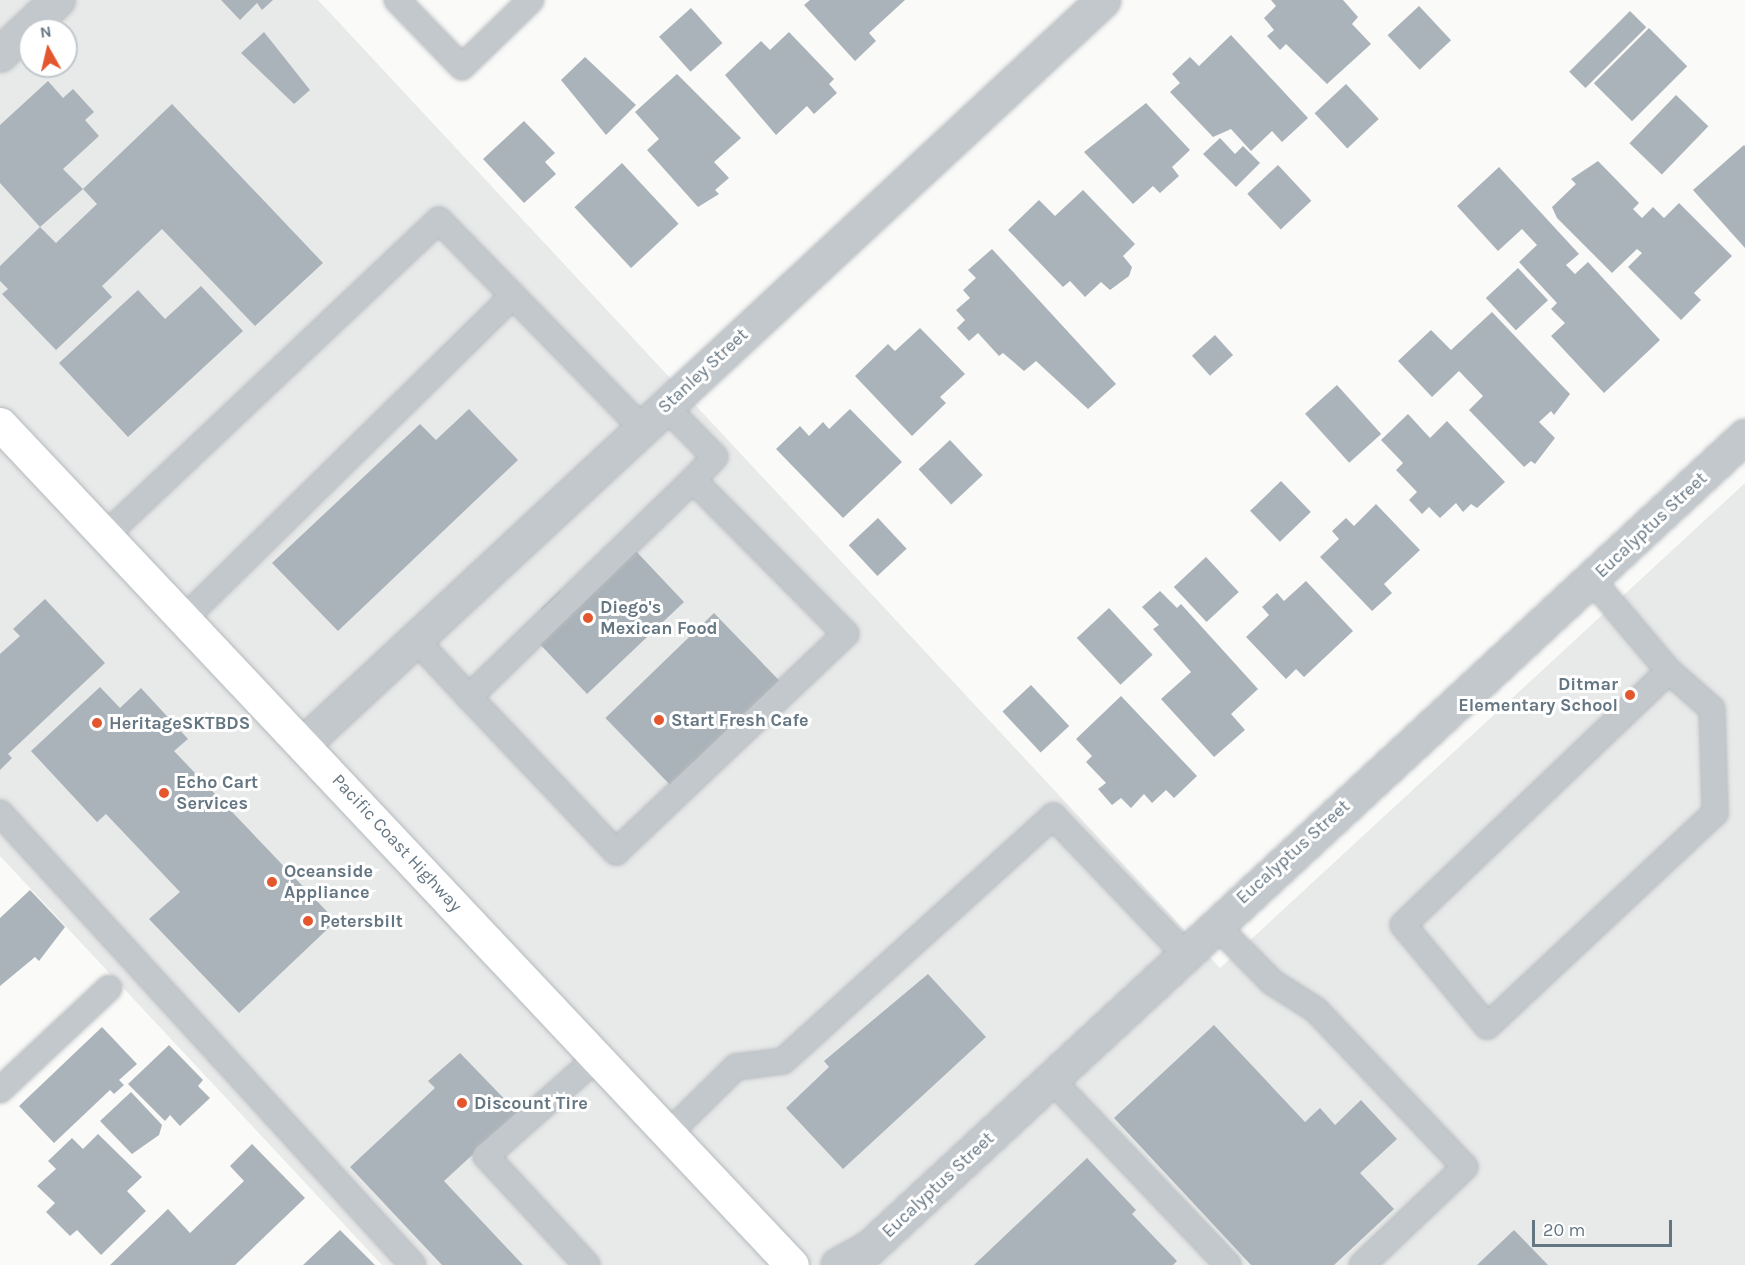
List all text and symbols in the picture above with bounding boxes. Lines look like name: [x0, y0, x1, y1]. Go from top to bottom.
north arrow: [18, 18, 78, 78]
text: N: [39, 21, 53, 42]
street label: Stanley Street: [654, 324, 752, 418]
street label: Eucalyptus Street: [1591, 468, 1711, 582]
place label: Diego's Mexican Food: [600, 597, 718, 640]
marker: Diego's Mexican Food: [581, 611, 595, 625]
place label: Ditmar Elementary School: [1458, 674, 1618, 716]
marker: Ditmar Elementary School: [1623, 688, 1637, 702]
place label: Start Fresh Cafe: [671, 709, 809, 731]
place label: HeritageSKTBDS: [109, 712, 250, 734]
marker: Start Fresh Cafe: [652, 713, 666, 727]
marker: HeritageSKTBDS: [90, 716, 104, 730]
street label: Pacific Coast Highway: [327, 770, 467, 916]
place label: Echo Cart Services: [176, 772, 258, 814]
marker: Echo Cart Services: [157, 786, 171, 800]
street label: Eucalyptus Street: [1232, 795, 1354, 909]
place label: Oceanside Appliance: [284, 861, 373, 904]
marker: Oceanside Appliance: [265, 875, 279, 889]
place label: Petersbilt: [320, 910, 403, 932]
marker: Petersbilt: [301, 914, 315, 928]
place label: Discount Tire: [474, 1092, 588, 1114]
marker: Discount Tire: [455, 1096, 469, 1110]
street label: Eucalyptus Street: [878, 1128, 998, 1242]
scale bar: [1535, 1208, 1674, 1246]
text: 20 m: [1543, 1219, 1585, 1241]

